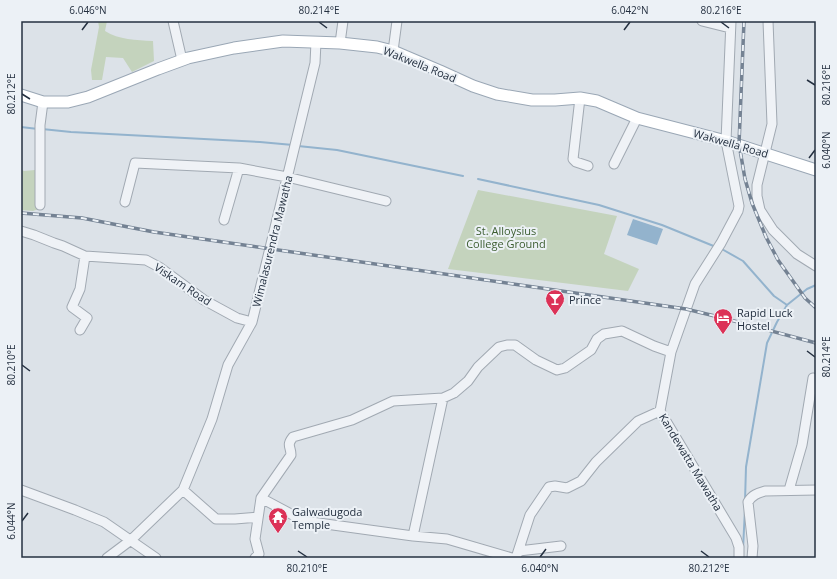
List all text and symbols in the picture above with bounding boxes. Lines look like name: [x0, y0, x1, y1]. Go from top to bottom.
text: 6.046°N: [69, 3, 107, 17]
text: 80.214°E: [298, 3, 340, 17]
text: 6.042°N: [611, 3, 649, 17]
text: 80.216°E: [700, 3, 742, 17]
street label: Wakwella Road: [381, 43, 459, 85]
text: 80.216°E: [819, 64, 833, 106]
text: 80.212°E: [4, 73, 18, 115]
street label: Wakwella Road: [692, 125, 770, 161]
text: 6.040°N: [819, 131, 833, 169]
street label: Wimalasurendra Mawatha: [248, 174, 296, 308]
park label: St. Alloysius College Ground: [466, 223, 546, 251]
street label: Viskam Road: [152, 259, 214, 309]
bar icon: Prince: [544, 288, 566, 316]
place label: Prince: [569, 292, 601, 307]
place label: Rapid Luck Hostel: [737, 305, 793, 333]
hotel icon: Rapid Luck Hostel: [712, 307, 734, 335]
text: 80.214°E: [819, 336, 833, 378]
text: 80.210°E: [4, 344, 18, 386]
street label: Kandewatta Mawatha: [656, 410, 726, 514]
text: 6.044°N: [4, 502, 18, 540]
place label: Galwadugoda Temple: [292, 504, 362, 532]
temple icon: Galwadugoda Temple: [267, 506, 289, 534]
text: 80.210°E: [286, 561, 328, 575]
text: 6.040°N: [521, 561, 559, 575]
text: 80.212°E: [688, 561, 730, 575]

